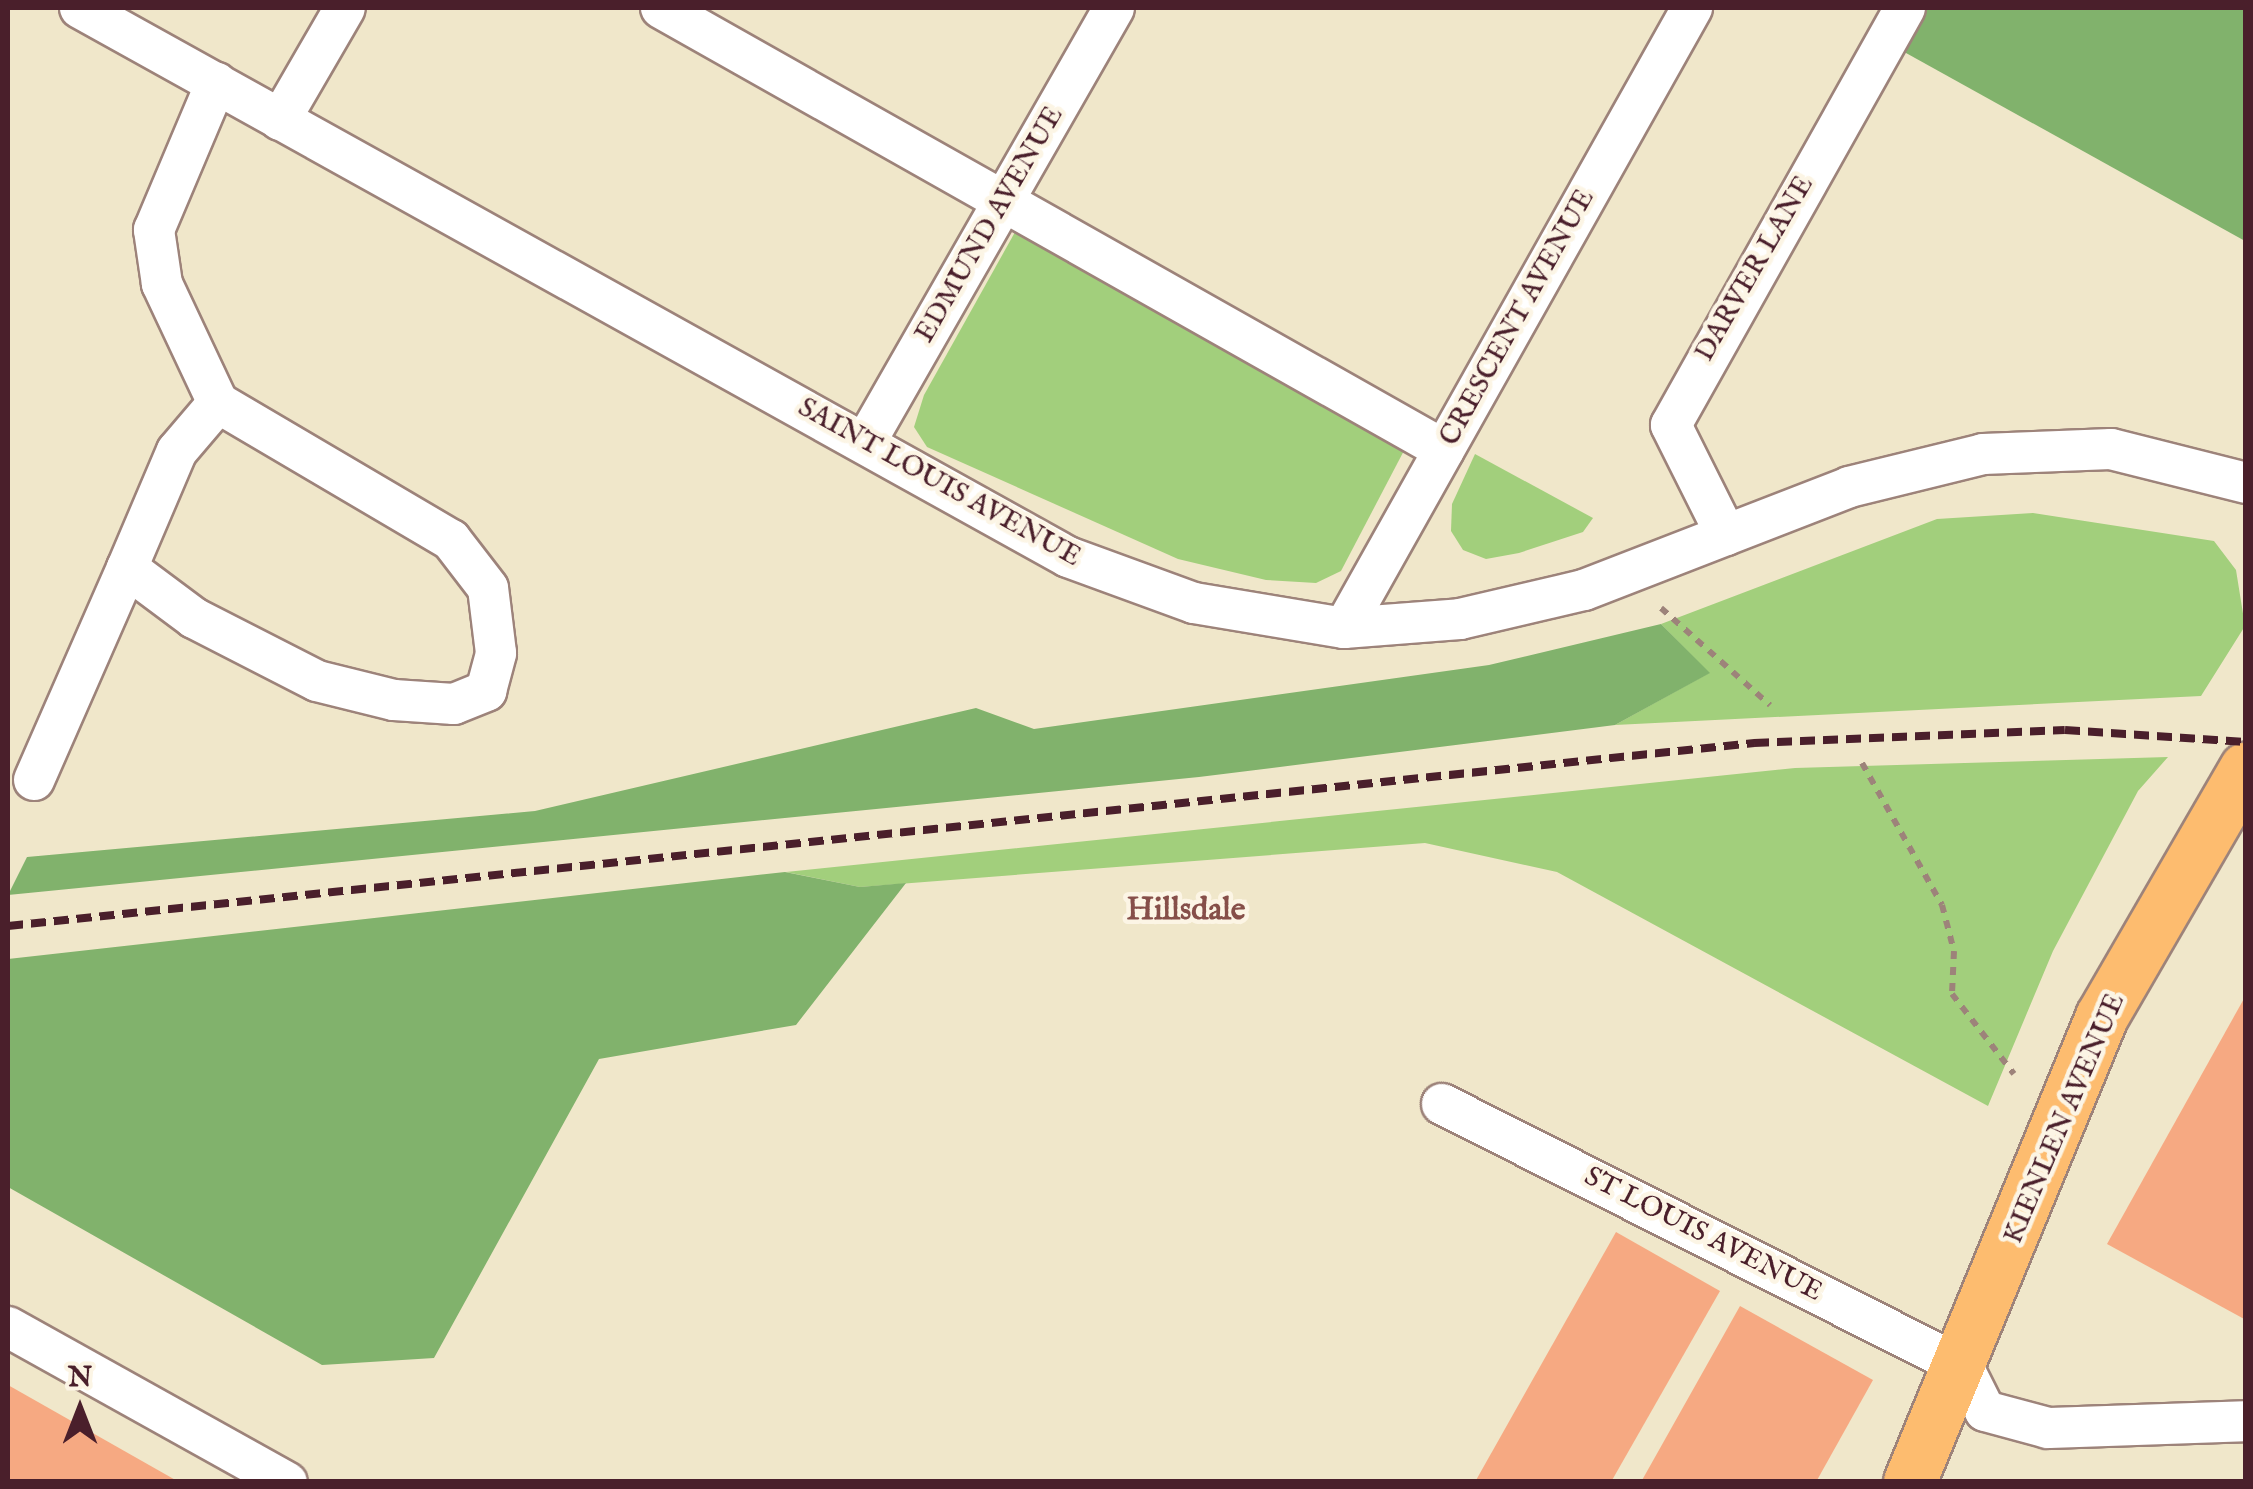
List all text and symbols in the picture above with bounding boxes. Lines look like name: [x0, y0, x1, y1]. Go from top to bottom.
street label: EDMUND AVENUE: [909, 101, 1071, 349]
street label: DARVER LANE: [1688, 170, 1822, 368]
street label: CRESCENT AVENUE: [1434, 184, 1602, 452]
street label: SAINT LOUIS AVENUE: [792, 391, 1086, 575]
district label: Hillsdale: [1126, 892, 1246, 930]
street label: KIENLEN AVENUE: [1997, 989, 2133, 1249]
street label: ST LOUIS AVENUE: [1578, 1160, 1828, 1310]
north arrow: [30, 1359, 130, 1459]
text: N: [68, 1361, 92, 1396]

